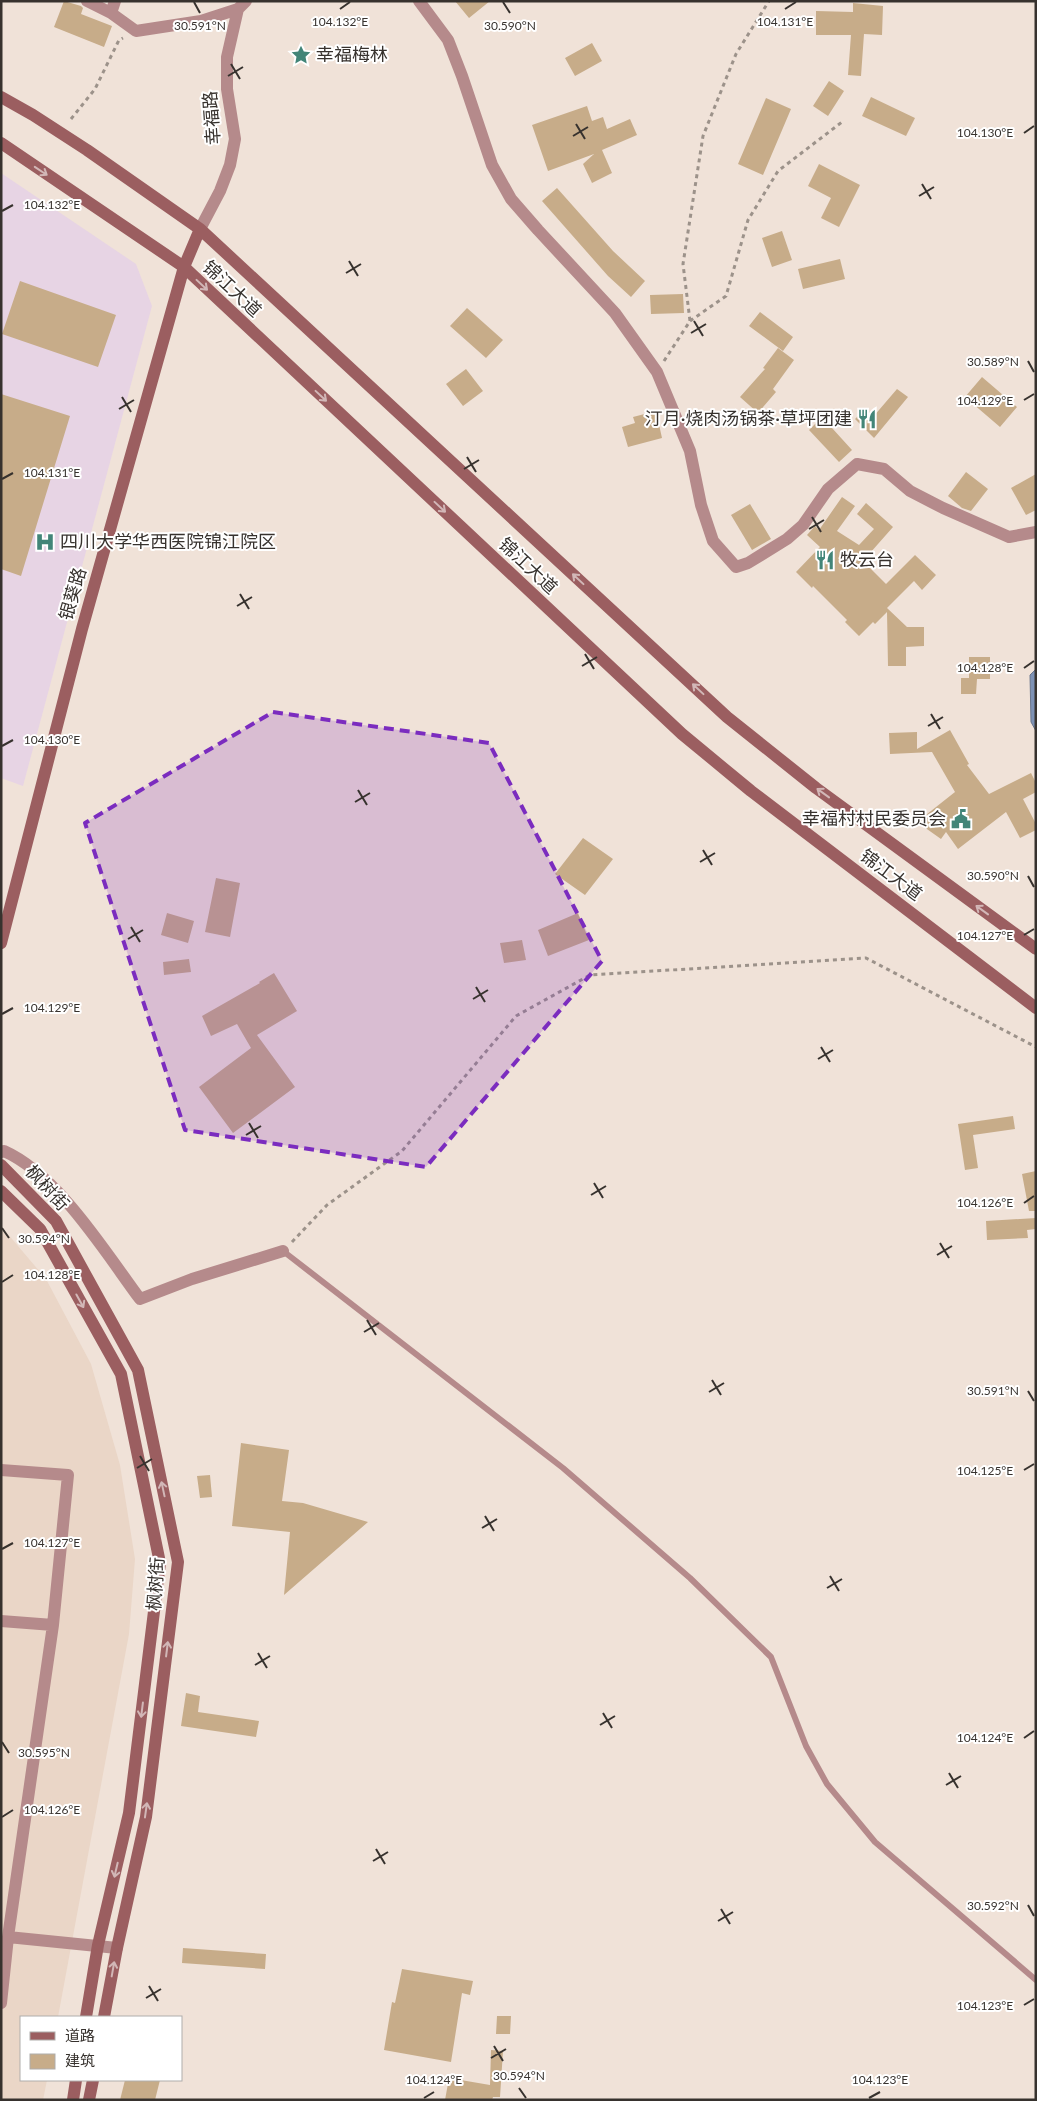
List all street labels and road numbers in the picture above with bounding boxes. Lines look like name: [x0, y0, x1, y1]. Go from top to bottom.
street label: 幸福路: [198, 90, 224, 146]
street label: 锦江大道: [199, 256, 267, 321]
street label: 锦江大道: [495, 533, 563, 598]
street label: 银葵路: [54, 565, 90, 623]
street label: 锦江大道: [856, 844, 927, 905]
street label: 枫树街: [21, 1160, 74, 1215]
street label: 枫树街: [142, 1556, 168, 1612]

